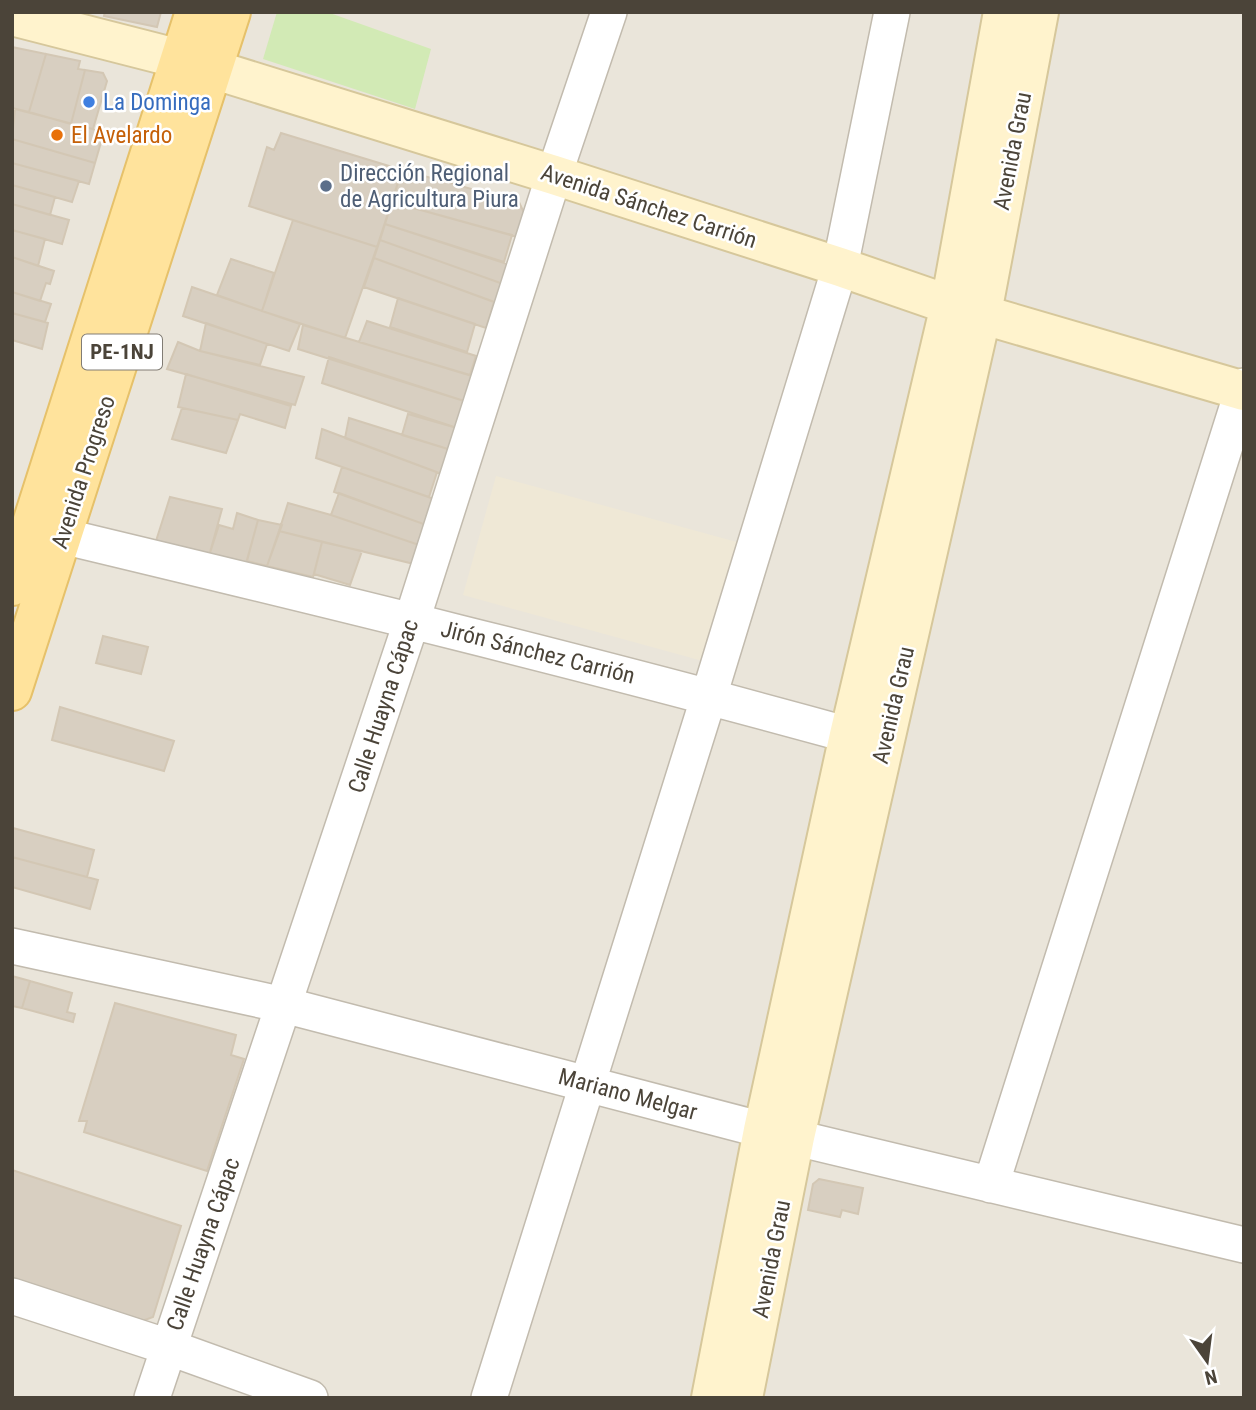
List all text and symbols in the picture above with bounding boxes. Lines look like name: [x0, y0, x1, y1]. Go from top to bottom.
place label: La Dominga: [103, 89, 211, 116]
street label: Avenida Grau: [988, 90, 1037, 212]
marker: La Dominga: [81, 94, 97, 110]
place label: El Avelardo: [71, 122, 172, 149]
marker: El Avelardo: [49, 127, 65, 143]
street label: Avenida Sánchez Carrión: [538, 159, 760, 254]
place label: Dirección Regional de Agricultura Piura: [340, 160, 519, 213]
marker: Dirección Regional de Agricultura Piura: [318, 178, 334, 194]
road number: PE-1NJ: [82, 334, 162, 370]
street label: Avenida Progreso: [46, 392, 121, 552]
street label: Jirón Sánchez Carrión: [438, 615, 638, 690]
street label: Calle Huayna Cápac: [343, 616, 424, 796]
street label: Avenida Grau: [867, 644, 920, 766]
street label: Mariano Melgar: [556, 1063, 700, 1126]
street label: Calle Huayna Cápac: [161, 1154, 246, 1334]
street label: Avenida Grau: [747, 1198, 796, 1320]
north arrow: [1172, 1326, 1242, 1396]
text: N: [1203, 1364, 1219, 1390]

